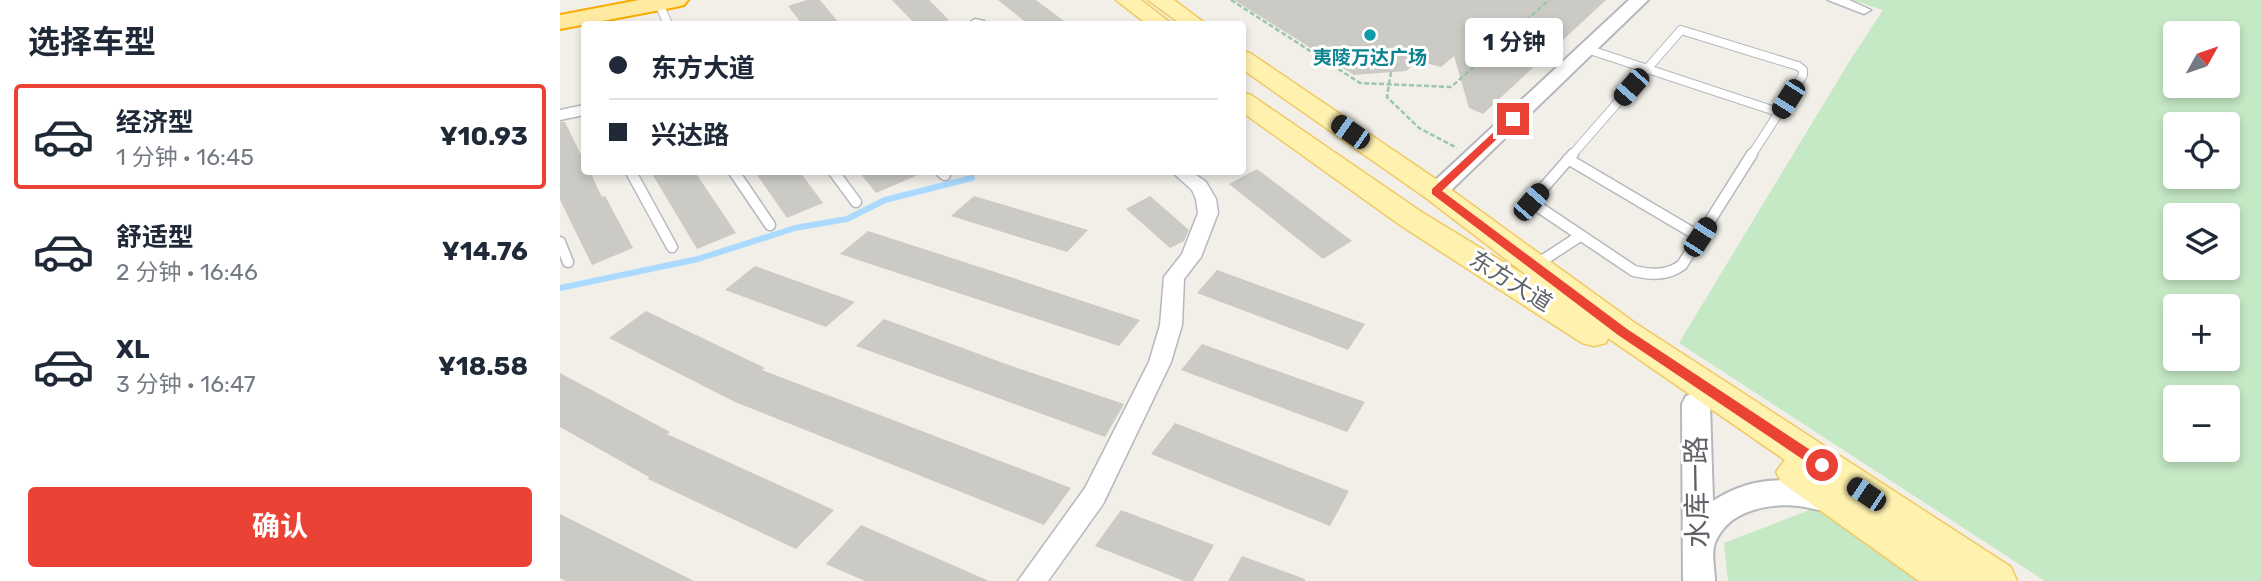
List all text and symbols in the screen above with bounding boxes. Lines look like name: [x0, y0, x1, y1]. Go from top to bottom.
callout: 1 分钟: [1464, 18, 1562, 66]
north arrow: [2163, 21, 2240, 98]
map controls: [2163, 21, 2240, 462]
text: 选择车型: [28, 23, 156, 61]
marker: 夷陵万达广场: [1362, 27, 1378, 43]
text: 1 分钟: [1483, 28, 1545, 56]
place label: 夷陵万达广场: [1313, 46, 1427, 69]
text: 东方大道: [651, 53, 755, 84]
car: [1610, 64, 1653, 110]
car: [1768, 76, 1809, 122]
route end: [1497, 103, 1529, 135]
icon: car: [32, 105, 95, 168]
text: 经济型: [116, 107, 194, 138]
car: [1327, 111, 1374, 153]
button: locate: [2163, 112, 2240, 189]
text: 兴达路: [651, 120, 729, 151]
text: ¥10.93: [440, 121, 528, 152]
text: 1 分钟 · 16:45: [116, 143, 254, 171]
car: [1510, 179, 1553, 225]
button: layers: [2163, 203, 2240, 280]
car: [1680, 214, 1721, 260]
icon: car: [32, 220, 95, 283]
text: 舒适型: [116, 222, 194, 253]
text: ¥14.76: [442, 236, 528, 267]
street label: 东方大道: [1465, 245, 1557, 317]
text: 2 分钟 · 16:46: [116, 258, 258, 286]
button: +: [2163, 294, 2240, 371]
text: XL: [116, 334, 149, 365]
icon: car: [32, 335, 95, 398]
text: ¥18.58: [438, 351, 528, 382]
text: 3 分钟 · 16:47: [116, 370, 256, 398]
button: −: [2163, 385, 2240, 462]
street label: 水库一路: [1680, 436, 1714, 548]
route start: [1806, 449, 1838, 481]
car: [1843, 474, 1890, 514]
button: 确认: [28, 487, 532, 567]

